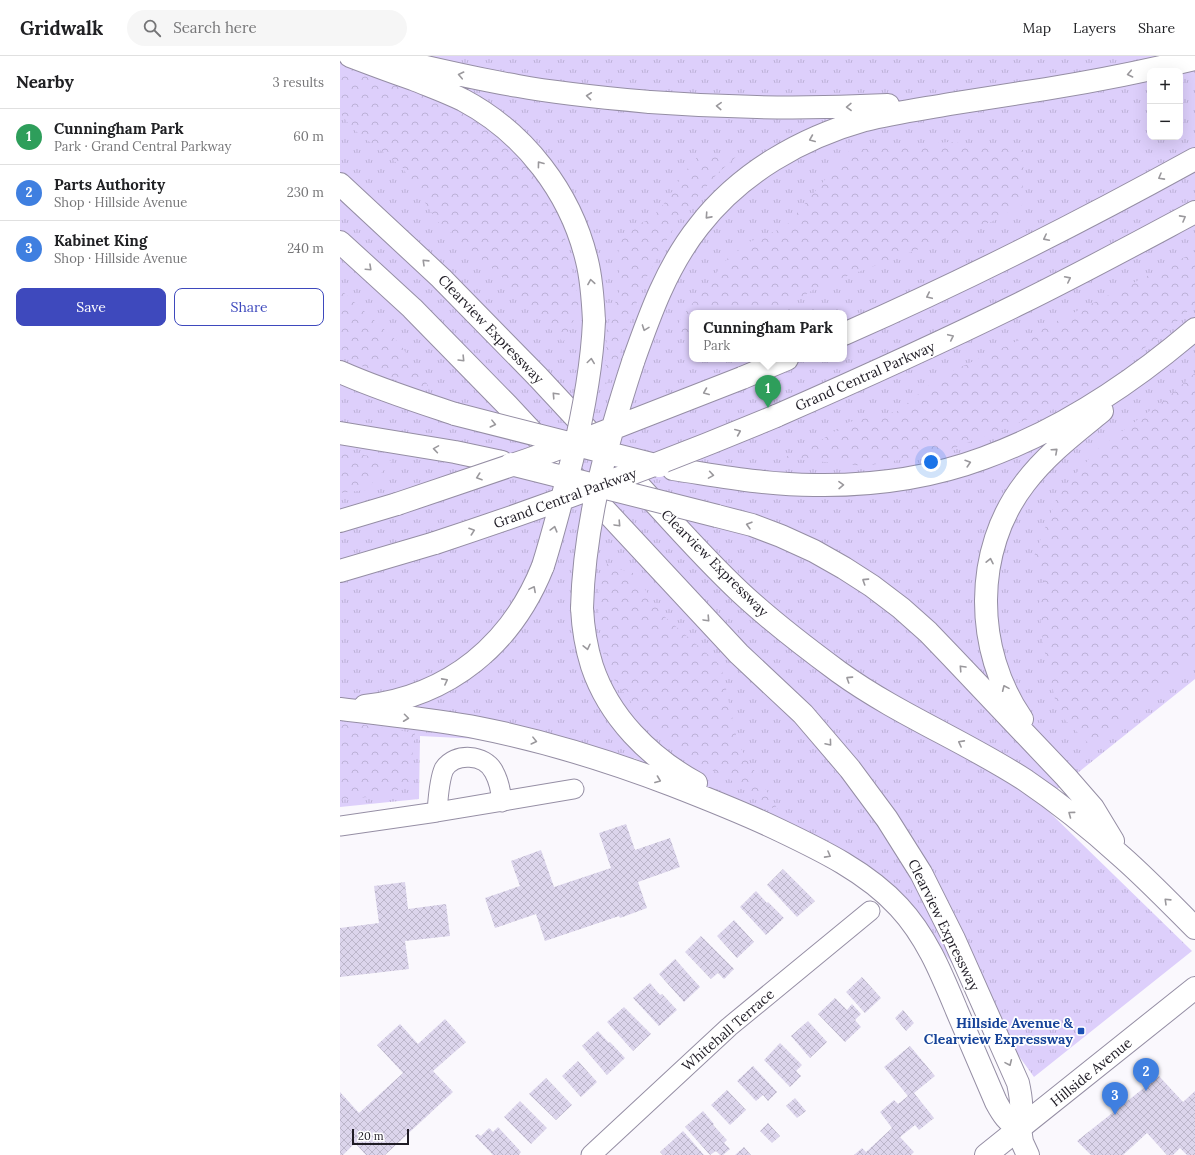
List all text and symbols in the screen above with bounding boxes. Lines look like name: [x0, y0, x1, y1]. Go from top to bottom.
search box: [127, 10, 407, 46]
text: Gridwalk: [20, 16, 103, 40]
icon: search: [141, 17, 163, 39]
text: Search here: [173, 18, 257, 37]
text: Map: [1023, 19, 1051, 37]
text: Layers: [1073, 19, 1116, 37]
text: Share: [1138, 19, 1175, 37]
map controls: [1147, 68, 1183, 140]
button: +: [1147, 68, 1183, 104]
one-way arrow: [1126, 69, 1133, 77]
text: Nearby: [16, 71, 74, 93]
one-way arrow: [458, 71, 464, 79]
text: 3 results: [272, 74, 324, 91]
one-way arrow: [586, 92, 592, 101]
one-way arrow: [716, 102, 722, 110]
one-way arrow: [846, 103, 852, 111]
button: −: [1147, 104, 1183, 140]
text: Cunningham Park: [54, 119, 184, 138]
text: 1: [26, 128, 32, 145]
text: 60 m: [293, 128, 324, 145]
one-way arrow: [808, 135, 815, 143]
text: Park · Grand Central Parkway: [54, 138, 231, 155]
one-way arrow: [537, 162, 544, 169]
one-way arrow: [1158, 173, 1165, 180]
text: Parts Authority: [54, 175, 165, 194]
text: 2: [26, 184, 32, 201]
text: 230 m: [287, 184, 324, 201]
text: Shop · Hillside Avenue: [54, 194, 187, 211]
one-way arrow: [705, 211, 712, 218]
one-way arrow: [1179, 216, 1186, 223]
text: Kabinet King: [54, 231, 147, 250]
one-way arrow: [1043, 234, 1050, 241]
text: 3: [25, 240, 33, 257]
text: 240 m: [287, 240, 324, 257]
text: Shop · Hillside Avenue: [54, 250, 187, 267]
one-way arrow: [422, 260, 429, 267]
one-way arrow: [364, 263, 372, 271]
street label: Clearview Expressway: [434, 271, 548, 388]
one-way arrow: [1064, 277, 1071, 284]
one-way arrow: [587, 279, 596, 285]
button: Save: [16, 288, 166, 326]
button: Share: [174, 288, 324, 326]
one-way arrow: [926, 291, 934, 299]
popup: [689, 310, 847, 362]
text: Cunningham Park: [703, 318, 833, 337]
one-way arrow: [641, 325, 649, 332]
one-way arrow: [947, 334, 955, 342]
text: Park: [703, 337, 730, 354]
street label: Grand Central Parkway: [792, 337, 938, 415]
one-way arrow: [457, 354, 465, 362]
one-way arrow: [586, 358, 595, 364]
pin: 1: [755, 375, 781, 408]
one-way arrow: [702, 388, 709, 396]
one-way arrow: [552, 392, 560, 400]
one-way arrow: [490, 419, 496, 427]
one-way arrow: [735, 428, 742, 436]
one-way arrow: [433, 445, 439, 454]
one-way arrow: [1051, 449, 1058, 456]
your location: [921, 452, 941, 472]
one-way arrow: [965, 459, 972, 468]
street label: Grand Central Parkway: [491, 464, 640, 532]
one-way arrow: [708, 470, 714, 479]
one-way arrow: [476, 472, 483, 481]
one-way arrow: [838, 481, 844, 489]
street label: Clearview Expressway: [658, 506, 773, 621]
one-way arrow: [613, 520, 620, 527]
one-way arrow: [746, 521, 753, 530]
one-way arrow: [549, 525, 558, 532]
one-way arrow: [469, 527, 476, 536]
one-way arrow: [986, 558, 994, 564]
one-way arrow: [862, 578, 869, 586]
one-way arrow: [528, 586, 536, 593]
one-way arrow: [702, 615, 709, 622]
one-way arrow: [583, 644, 591, 650]
one-way arrow: [960, 665, 967, 672]
one-way arrow: [846, 676, 853, 683]
one-way arrow: [441, 678, 448, 686]
one-way arrow: [1001, 684, 1009, 691]
one-way arrow: [403, 713, 410, 722]
one-way arrow: [531, 736, 538, 744]
one-way arrow: [825, 739, 832, 746]
one-way arrow: [958, 740, 966, 748]
one-way arrow: [655, 775, 662, 783]
one-way arrow: [1068, 811, 1075, 818]
one-way arrow: [824, 851, 831, 858]
street label: Clearview Expressway: [904, 856, 984, 994]
one-way arrow: [1164, 898, 1172, 905]
street label: Whitehall Terrace: [678, 985, 778, 1075]
place label: Hillside Avenue & Clearview Expressway: [924, 1014, 1074, 1048]
marker: Hillside Avenue & Clearview Expressway: [1076, 1026, 1086, 1036]
street label: Hillside Avenue: [1046, 1033, 1136, 1110]
pin: 2: [1133, 1058, 1159, 1091]
one-way arrow: [1004, 1059, 1012, 1066]
pin: 3: [1102, 1082, 1128, 1115]
scale bar: [352, 1127, 409, 1146]
text: 20 m: [358, 1129, 383, 1143]

